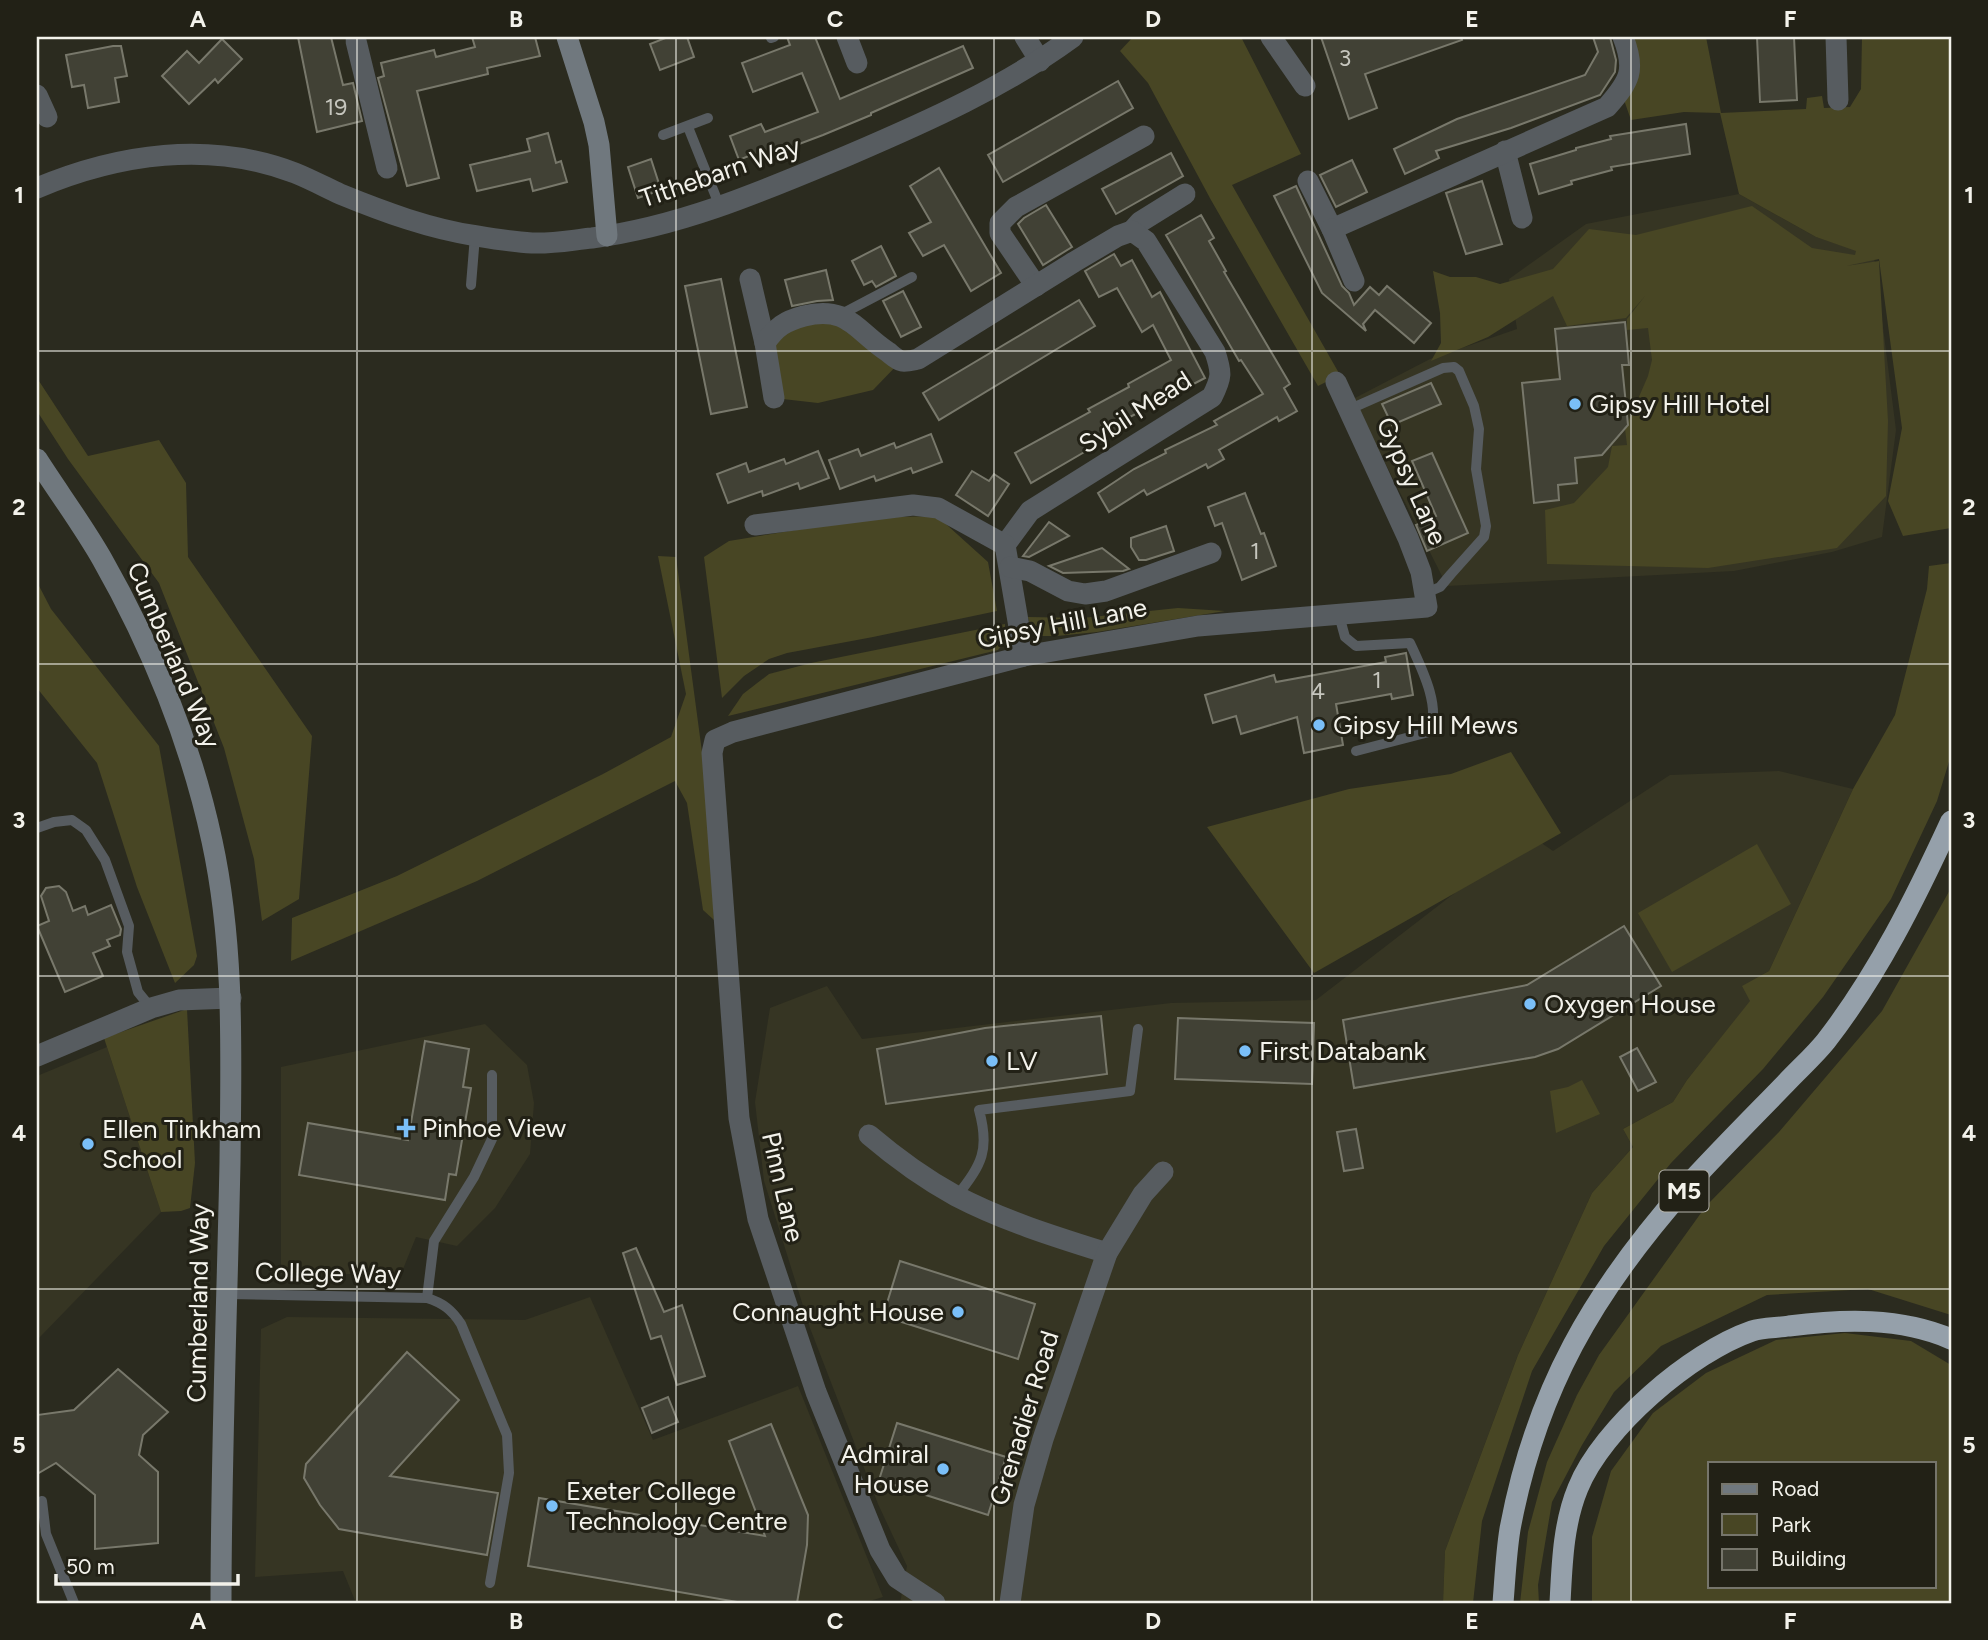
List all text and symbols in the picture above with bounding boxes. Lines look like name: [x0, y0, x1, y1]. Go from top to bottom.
text: A: [190, 5, 207, 33]
text: B: [509, 5, 523, 33]
text: C: [827, 5, 844, 33]
text: D: [1145, 5, 1161, 33]
text: E: [1465, 5, 1479, 33]
text: F: [1784, 5, 1797, 33]
house number: 3: [1339, 44, 1351, 72]
house number: 19: [325, 93, 347, 121]
street label: Tithebarn Way: [635, 129, 805, 214]
text: 1: [14, 181, 24, 209]
text: 1: [1964, 181, 1974, 209]
street label: Sybil Mead: [1073, 364, 1197, 460]
place label: Gipsy Hill Hotel: [1589, 388, 1770, 420]
marker: Gipsy Hill Hotel: [1567, 396, 1583, 412]
street label: Gypsy Lane: [1370, 412, 1454, 550]
text: 2: [12, 493, 26, 521]
text: 2: [1962, 493, 1976, 521]
house number: 1: [1250, 537, 1260, 565]
street label: Cumberland Way: [120, 557, 228, 753]
street label: Gipsy Hill Lane: [974, 591, 1150, 655]
house number: 1: [1372, 666, 1382, 694]
house number: 4: [1311, 677, 1325, 705]
place label: Gipsy Hill Mews: [1333, 709, 1518, 741]
marker: Gipsy Hill Mews: [1311, 717, 1327, 733]
text: 3: [13, 806, 25, 834]
text: 3: [1963, 806, 1975, 834]
place label: Oxygen House: [1544, 988, 1716, 1020]
marker: Oxygen House: [1522, 996, 1538, 1012]
place label: First Databank: [1259, 1035, 1426, 1067]
marker: First Databank: [1237, 1043, 1253, 1059]
place label: LV: [1006, 1045, 1038, 1077]
marker: LV: [984, 1053, 1000, 1069]
place label: Pinhoe View: [422, 1112, 567, 1144]
place label: Ellen Tinkham School: [102, 1113, 261, 1175]
marker: Pinhoe View: [396, 1118, 416, 1138]
text: 4: [12, 1119, 26, 1147]
text: 4: [1962, 1119, 1976, 1147]
street label: Pinn Lane: [755, 1129, 811, 1245]
marker: Ellen Tinkham School: [80, 1136, 96, 1152]
road number: M5: [1660, 1170, 1708, 1212]
street label: Cumberland Way: [180, 1203, 216, 1403]
street label: College Way: [255, 1256, 402, 1290]
place label: Connaught House: [732, 1296, 944, 1328]
marker: Connaught House: [950, 1304, 966, 1320]
street label: Grenadier Road: [982, 1327, 1066, 1509]
text: 5: [12, 1431, 26, 1459]
text: 5: [1962, 1431, 1976, 1459]
place label: Admiral House: [840, 1438, 929, 1500]
marker: Admiral House: [935, 1461, 951, 1477]
legend: [1708, 1462, 1936, 1588]
place label: Exeter College Technology Centre: [566, 1475, 788, 1537]
text: Road: [1771, 1476, 1819, 1501]
marker: Exeter College Technology Centre: [544, 1498, 560, 1514]
text: Park: [1771, 1512, 1812, 1537]
scale bar: [56, 1542, 238, 1586]
text: Building: [1771, 1546, 1846, 1571]
text: 50 m: [66, 1554, 115, 1579]
text: A: [190, 1607, 207, 1635]
text: B: [509, 1607, 523, 1635]
text: C: [827, 1607, 844, 1635]
text: D: [1145, 1607, 1161, 1635]
text: E: [1465, 1607, 1479, 1635]
text: F: [1784, 1607, 1797, 1635]

